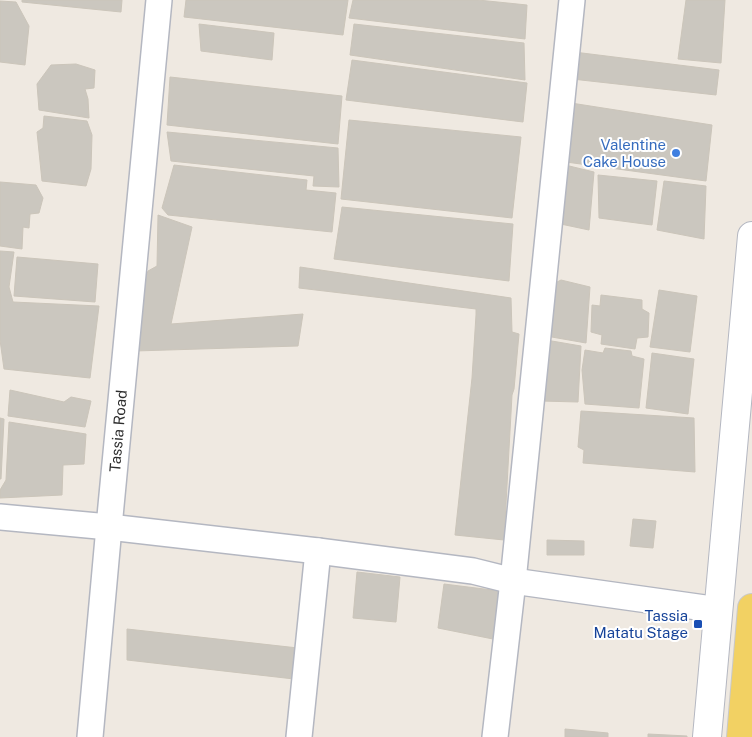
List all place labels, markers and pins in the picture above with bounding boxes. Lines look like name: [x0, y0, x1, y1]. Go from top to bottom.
place label: Valentine Cake House: [583, 136, 666, 170]
marker: Valentine Cake House: [670, 147, 682, 159]
place label: Tassia Matatu Stage: [594, 607, 688, 641]
marker: Tassia Matatu Stage: [692, 618, 704, 630]

